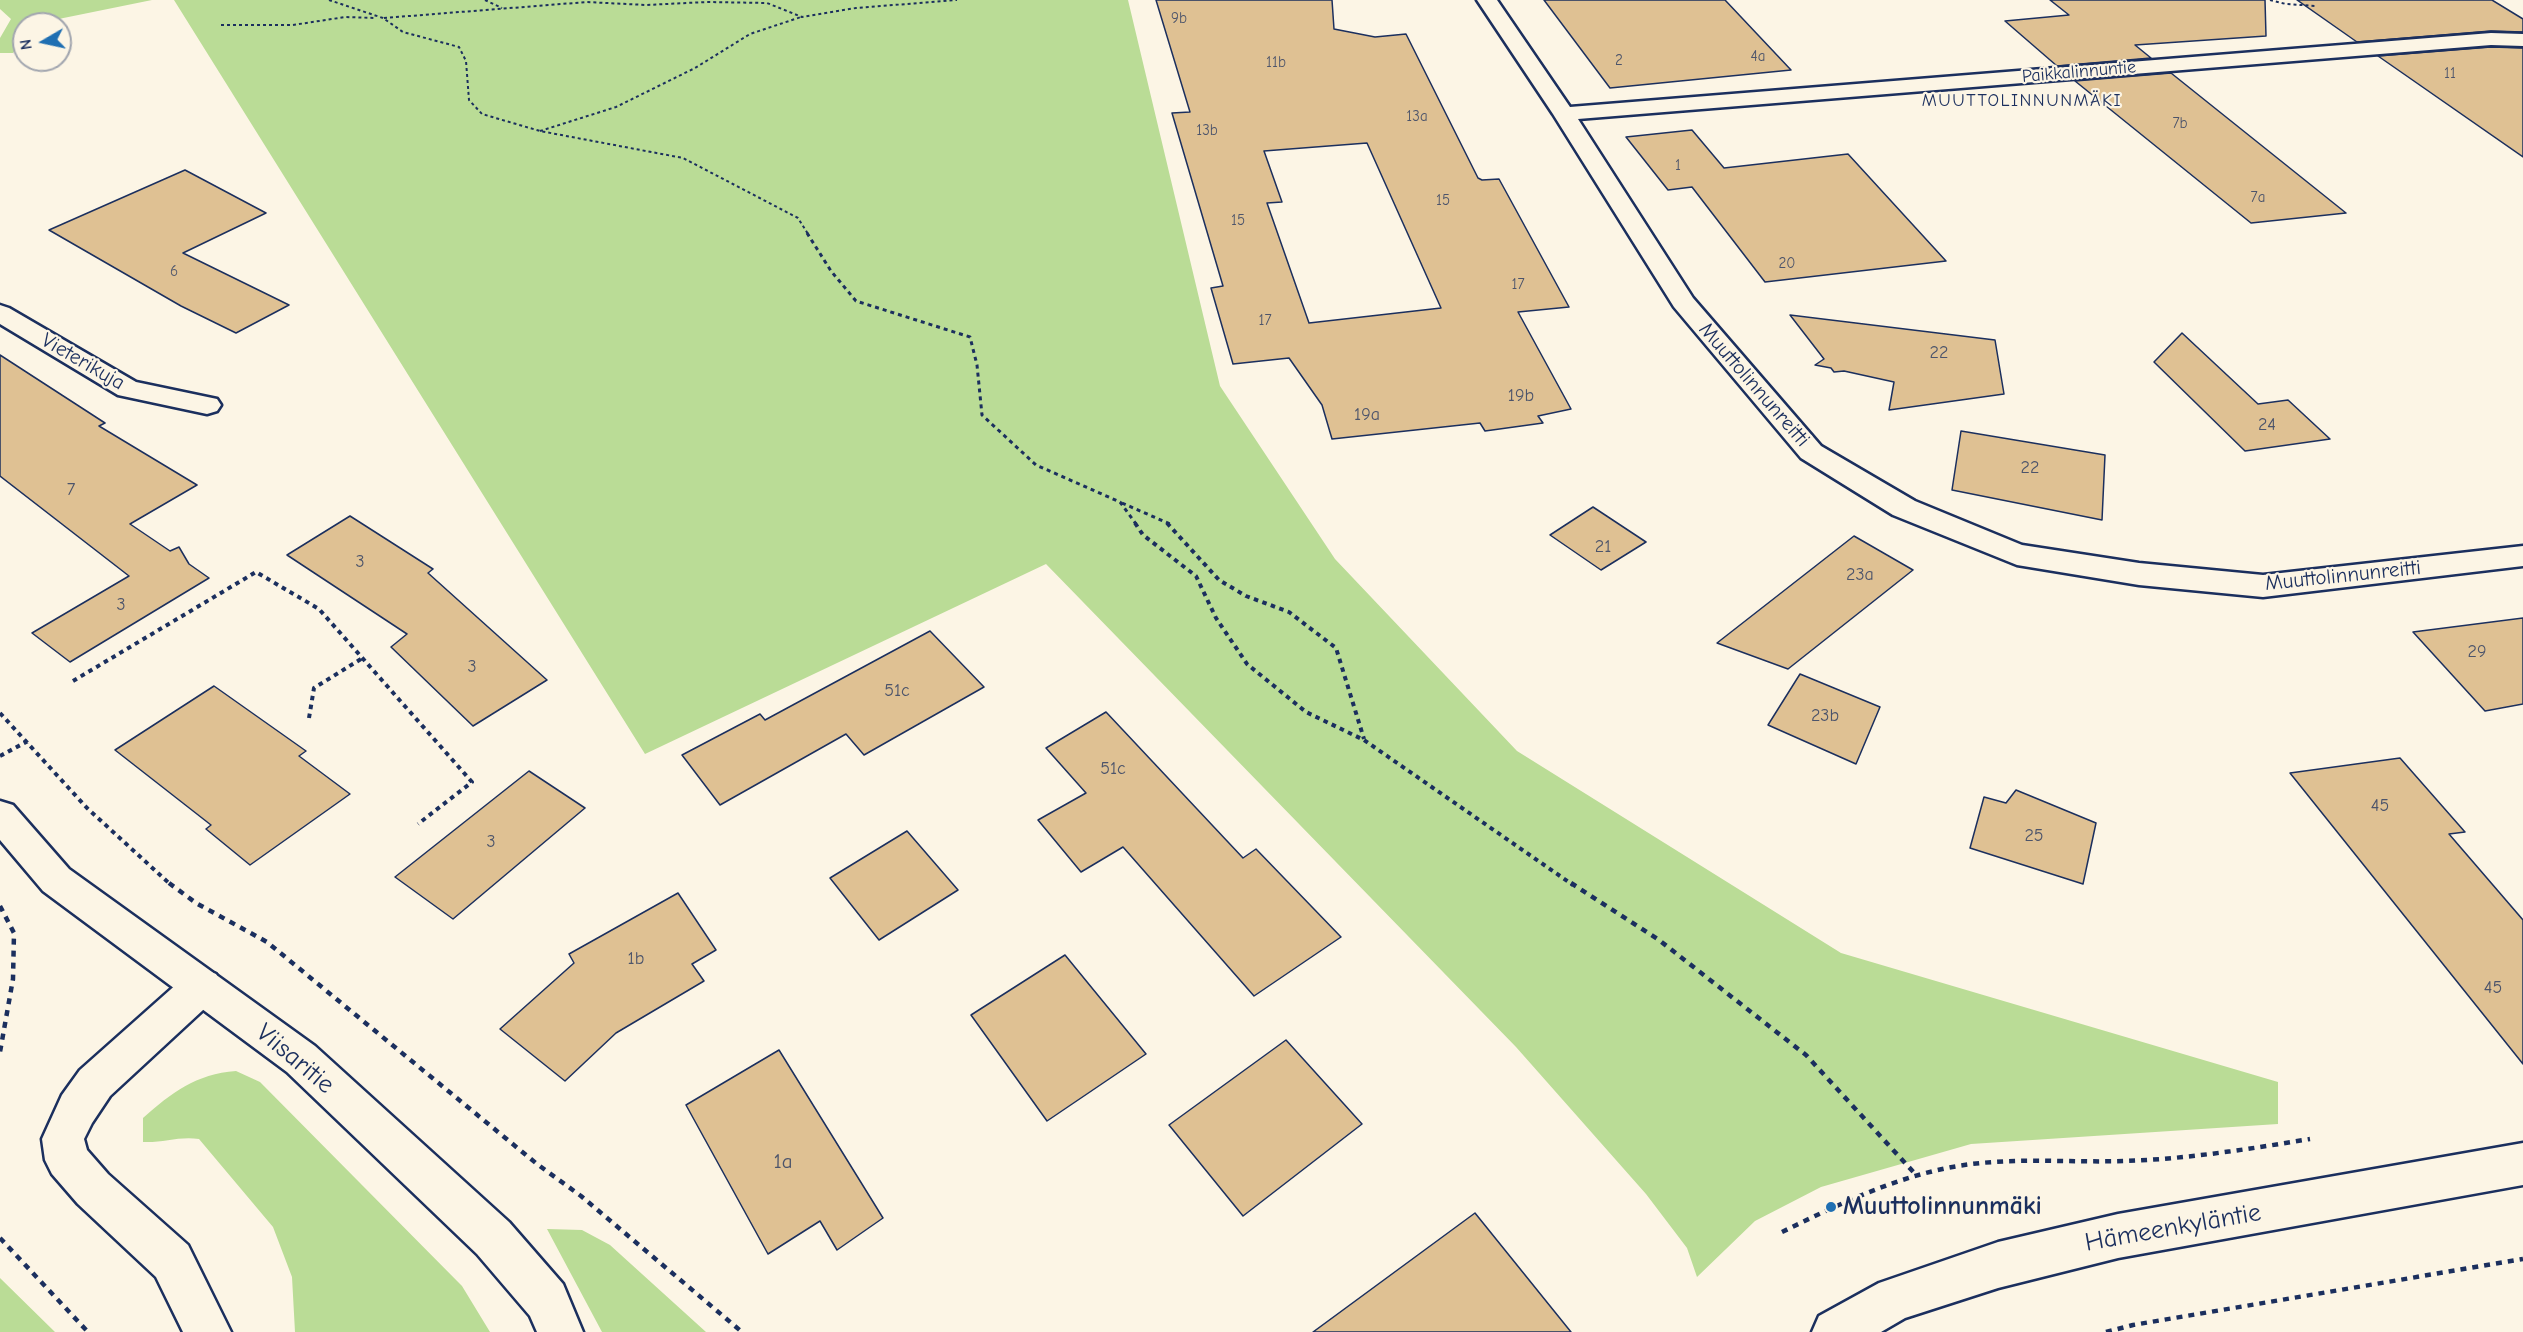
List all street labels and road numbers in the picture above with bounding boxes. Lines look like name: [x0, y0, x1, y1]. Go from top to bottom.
street label: Paikkalinnuntie: [2021, 56, 2137, 88]
street label: Muuttolinnunreitti: [1693, 318, 1815, 452]
street label: Vieterikuja: [37, 328, 129, 396]
street label: Muuttolinnunreitti: [2264, 555, 2422, 597]
street label: Viisaritie: [250, 1017, 340, 1101]
street label: Hämeenkyläntie: [2083, 1197, 2263, 1259]

